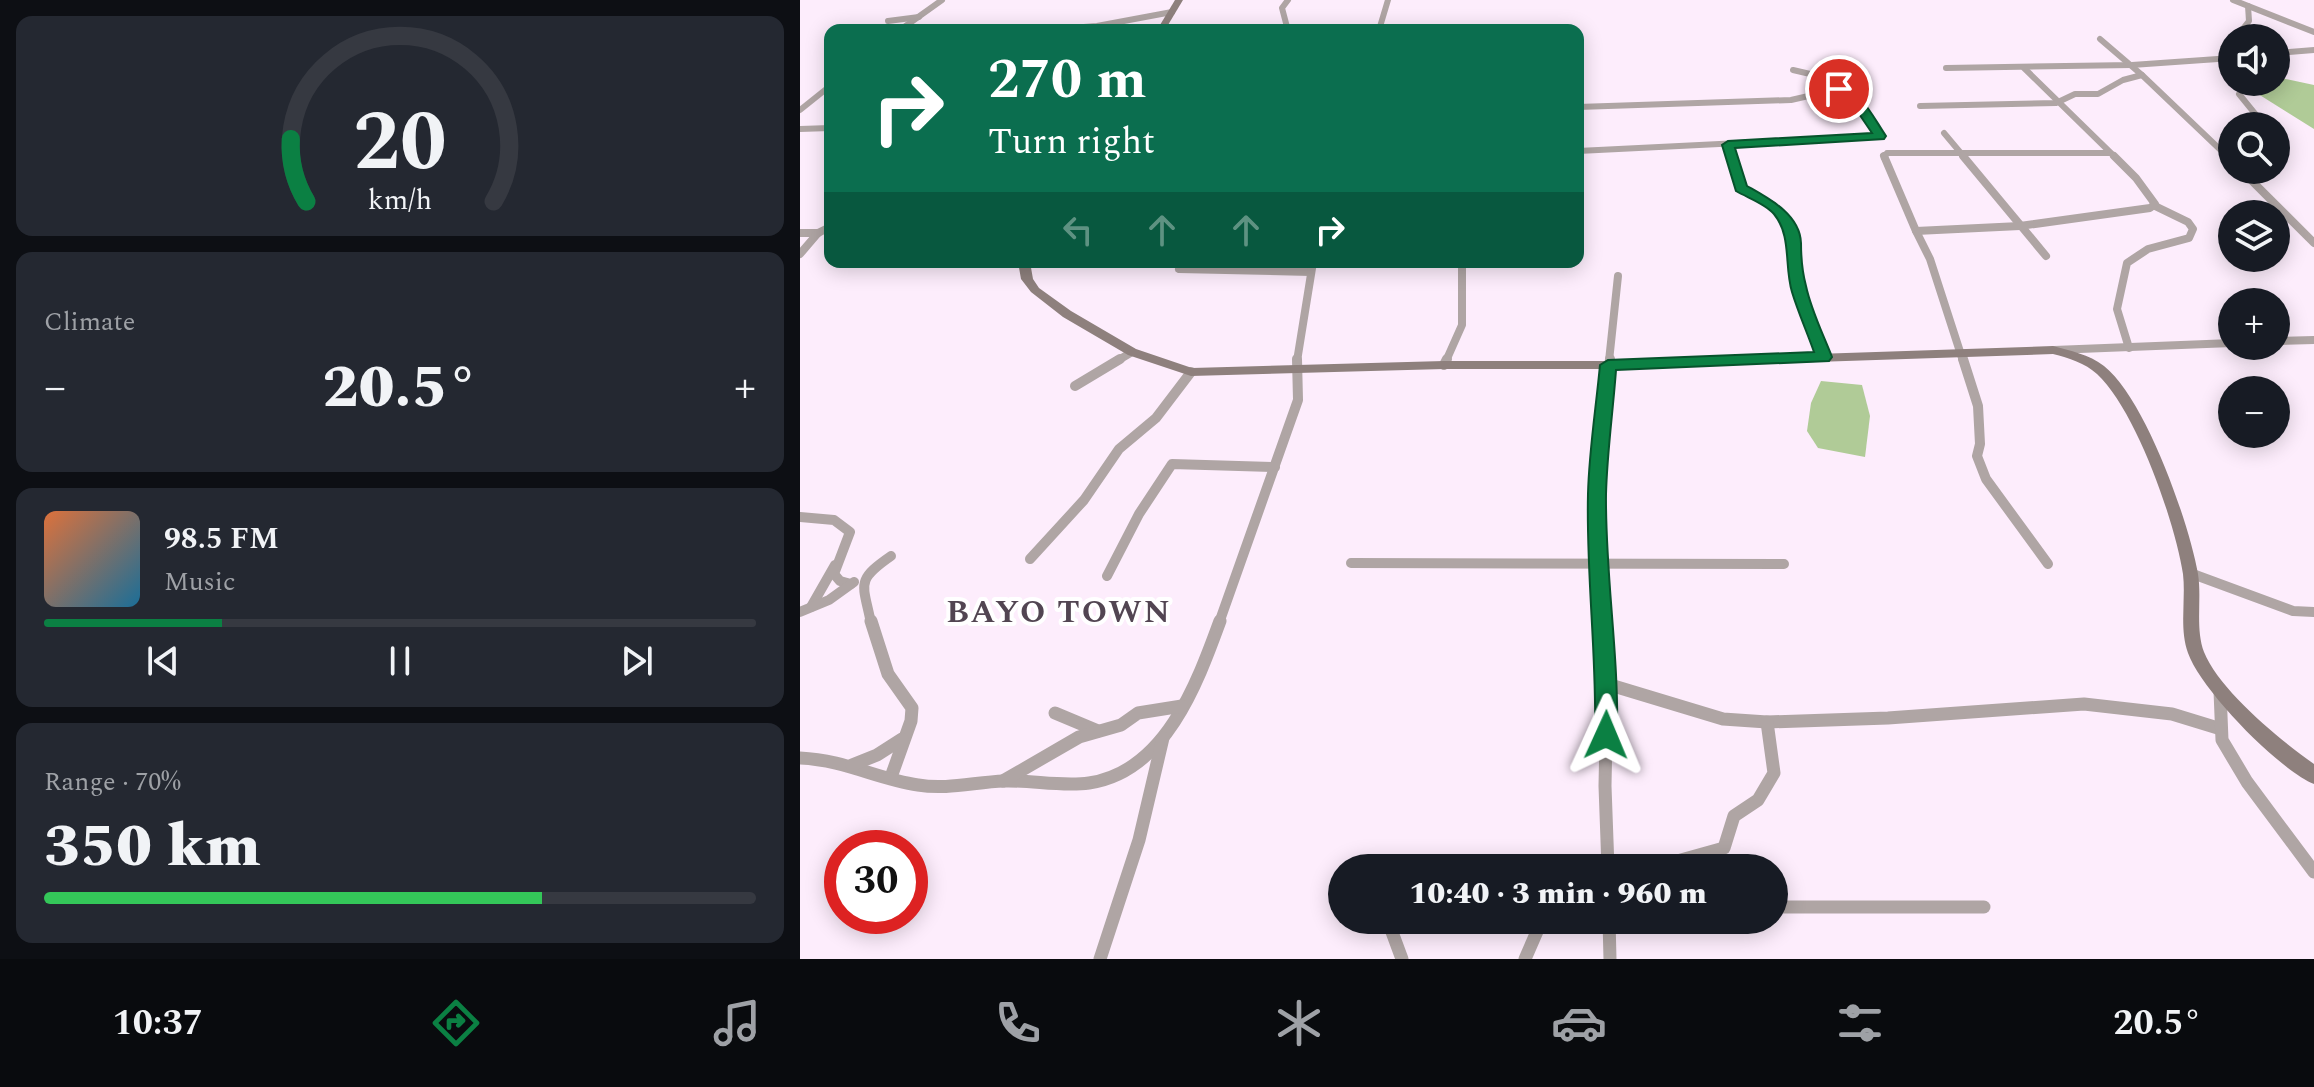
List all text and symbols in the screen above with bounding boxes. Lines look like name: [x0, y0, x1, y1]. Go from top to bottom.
map controls: [2218, 24, 2290, 448]
button: sound: [2218, 24, 2290, 96]
text: 270 m: [988, 38, 1147, 123]
pin: [1805, 55, 1873, 123]
icon: right: [856, 56, 960, 160]
icon: arrive: [1817, 67, 1861, 111]
text: 20: [353, 79, 447, 206]
button: search: [2218, 112, 2290, 184]
text: Turn right: [988, 115, 1155, 170]
text: km/h: [368, 179, 432, 222]
button: layers: [2218, 200, 2290, 272]
icon: left: [1056, 208, 1100, 252]
icon: ahead: [1140, 208, 1184, 252]
icon: ahead: [1224, 208, 1268, 252]
icon: right: [1308, 208, 1352, 252]
button: +: [2218, 288, 2290, 360]
text: Climate: [44, 302, 135, 342]
text: 20.5°: [323, 342, 477, 434]
text: −: [44, 354, 66, 421]
text: +: [734, 354, 756, 421]
button: −: [2218, 376, 2290, 448]
text: 98.5 FM: [164, 516, 279, 562]
text: Music: [164, 562, 235, 602]
district label: BAYO TOWN: [946, 588, 1172, 637]
icon: previous: [141, 639, 185, 683]
icon: pause: [378, 639, 422, 683]
icon: next: [615, 639, 659, 683]
position arrow: [1564, 693, 1648, 777]
text: Range · 70%: [44, 762, 181, 802]
text: 350 km: [44, 801, 261, 893]
speed limit sign: 30: [824, 830, 928, 934]
text: 10:40 · 3 min · 960 m: [1409, 871, 1707, 917]
icon: directions: [428, 995, 484, 1051]
icon: music: [709, 995, 765, 1051]
icon: phone: [990, 995, 1046, 1051]
icon: climate: [1271, 995, 1327, 1051]
icon: car: [1551, 995, 1607, 1051]
icon: filters: [1832, 995, 1888, 1051]
text: 10:37: [112, 996, 203, 1051]
text: 20.5°: [2113, 996, 2201, 1051]

